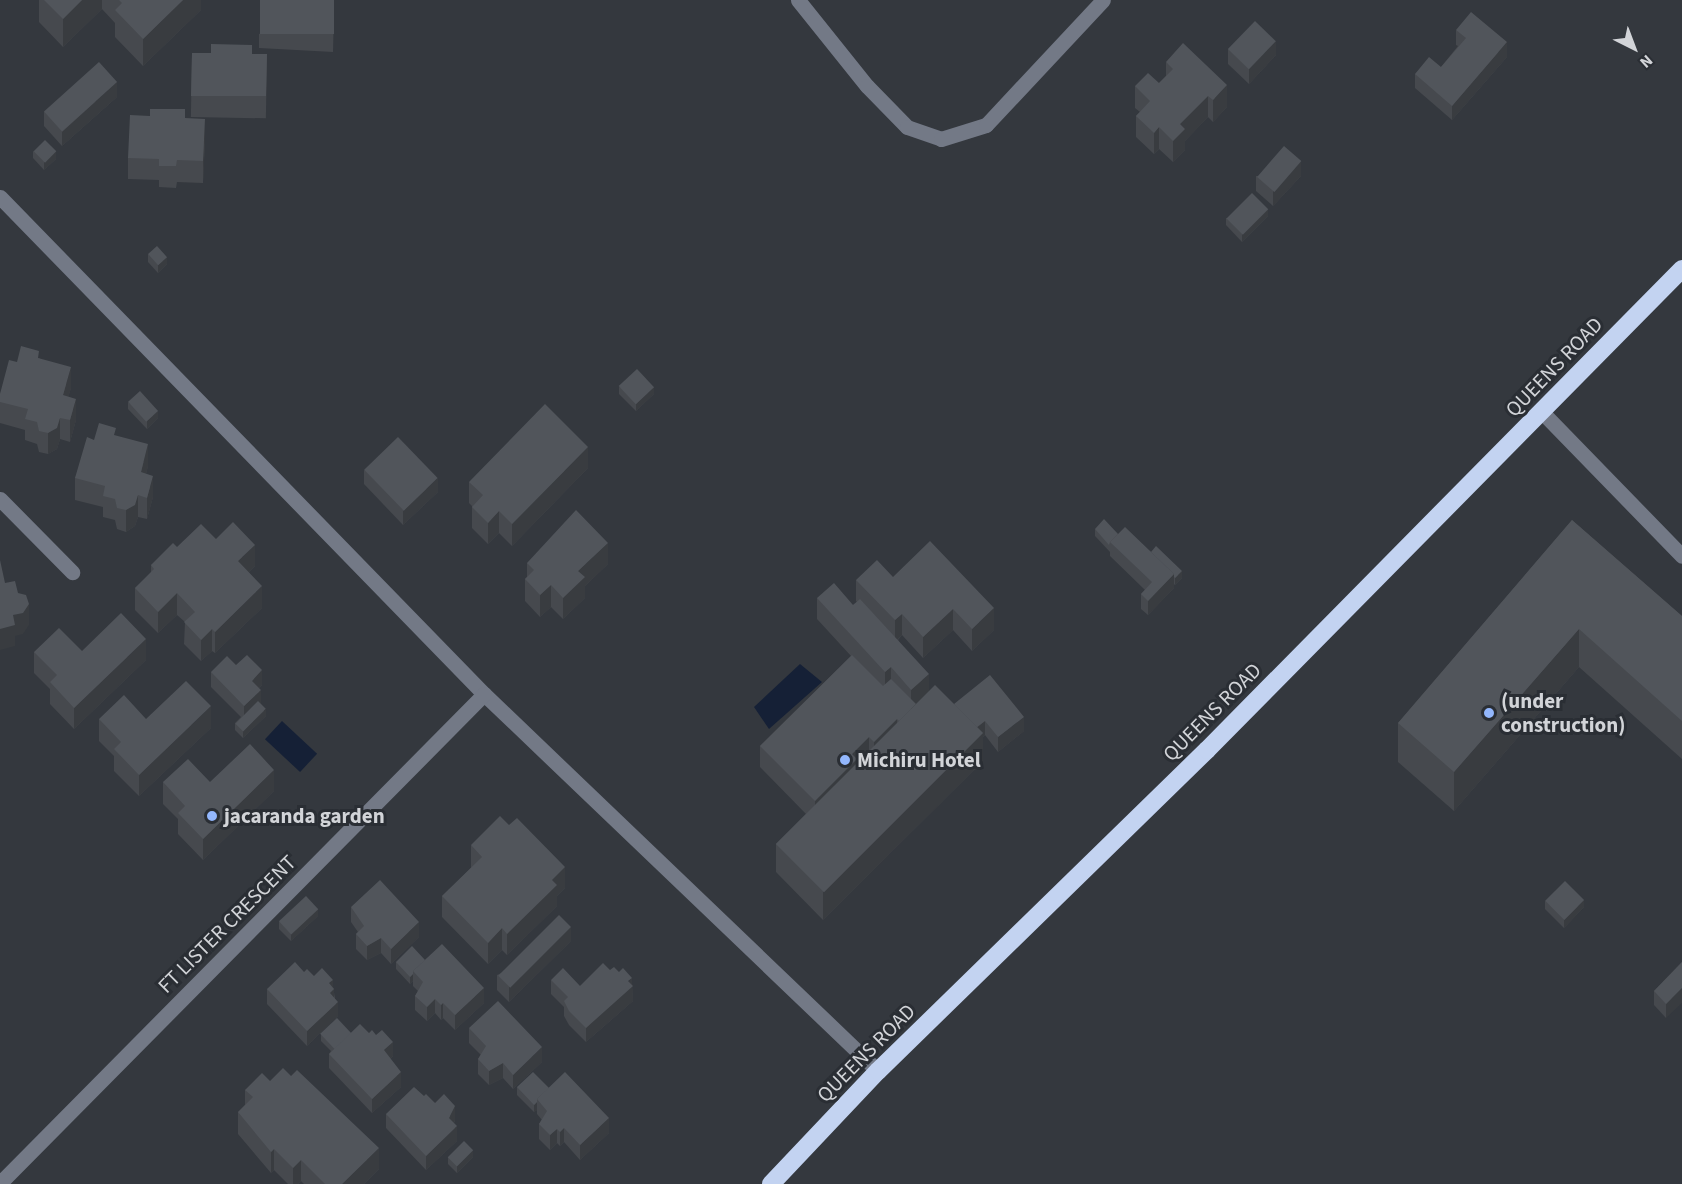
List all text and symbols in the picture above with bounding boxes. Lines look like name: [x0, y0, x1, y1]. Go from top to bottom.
north arrow: [1604, 18, 1664, 78]
text: N: [1635, 50, 1657, 73]
street label: QUEENS ROAD: [1500, 312, 1608, 422]
street label: QUEENS ROAD: [1158, 658, 1266, 766]
place label: (under construction): [1501, 688, 1625, 738]
marker: (under construction): [1482, 706, 1496, 720]
place label: Michiru Hotel: [857, 747, 981, 773]
marker: Michiru Hotel: [838, 753, 852, 767]
place label: jacaranda garden: [224, 803, 385, 829]
marker: jacaranda garden: [205, 809, 219, 823]
street label: FT LISTER CRESCENT: [153, 850, 301, 998]
street label: QUEENS ROAD: [812, 999, 920, 1107]

